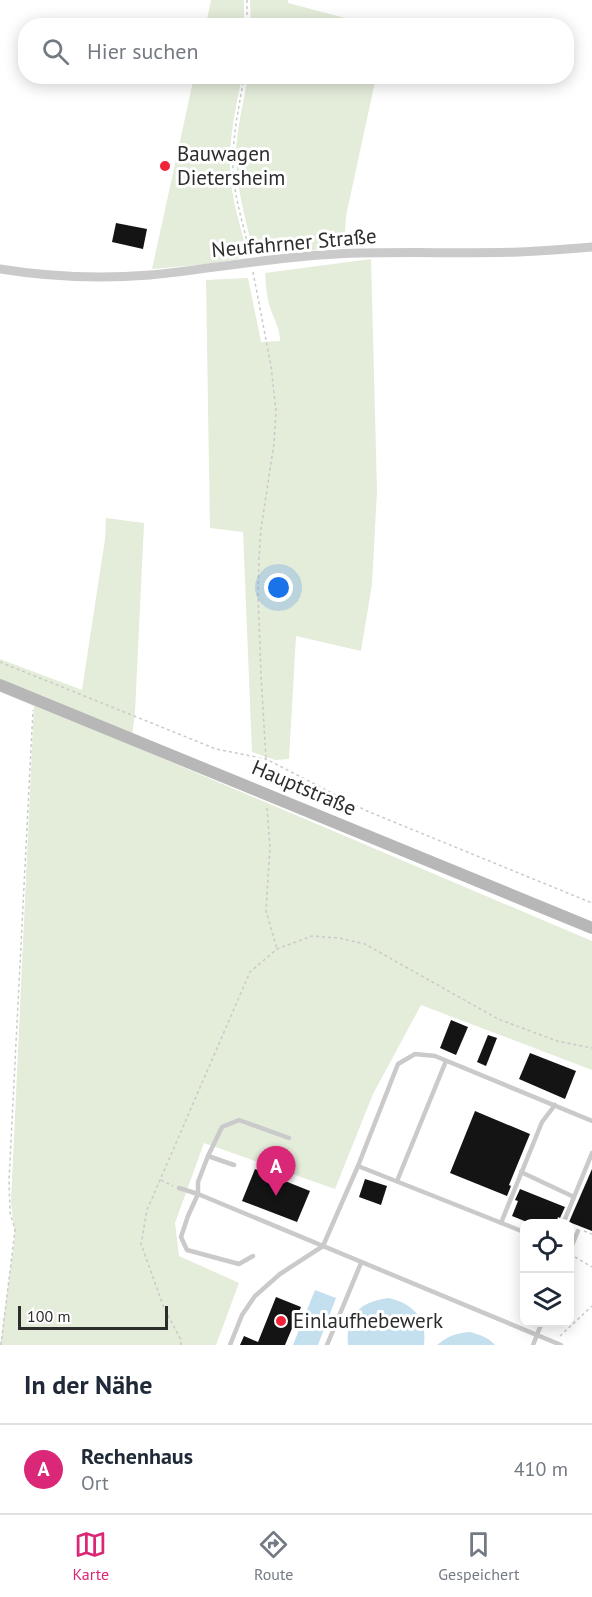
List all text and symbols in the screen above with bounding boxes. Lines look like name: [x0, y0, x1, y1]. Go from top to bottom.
search box: [18, 18, 574, 84]
icon: search: [39, 35, 72, 68]
text: Hier suchen: [87, 37, 199, 65]
place label: Bauwagen Dietersheim: [177, 140, 285, 191]
marker: Bauwagen Dietersheim: [158, 159, 172, 173]
street label: Neufahrner Straße: [210, 222, 378, 263]
your location: [264, 573, 293, 602]
street label: Hauptstraße: [248, 753, 361, 822]
pin: A: [256, 1146, 296, 1196]
map controls: [520, 1219, 574, 1327]
button: locate: [520, 1219, 574, 1273]
button: layers: [520, 1273, 574, 1327]
scale bar: [18, 1303, 168, 1330]
text: 100 m: [27, 1306, 70, 1326]
place label: Einlaufhebewerk: [293, 1307, 443, 1334]
marker: Einlaufhebewerk: [274, 1314, 288, 1328]
text: In der Nähe: [24, 1368, 152, 1401]
text: Rechenhaus: [81, 1442, 193, 1470]
text: A: [37, 1456, 50, 1482]
text: 410 m: [514, 1456, 568, 1482]
text: Ort: [81, 1470, 109, 1496]
tab: Karte: [72, 1528, 109, 1584]
tab: Route: [254, 1528, 293, 1584]
tab: Gespeichert: [438, 1528, 520, 1584]

